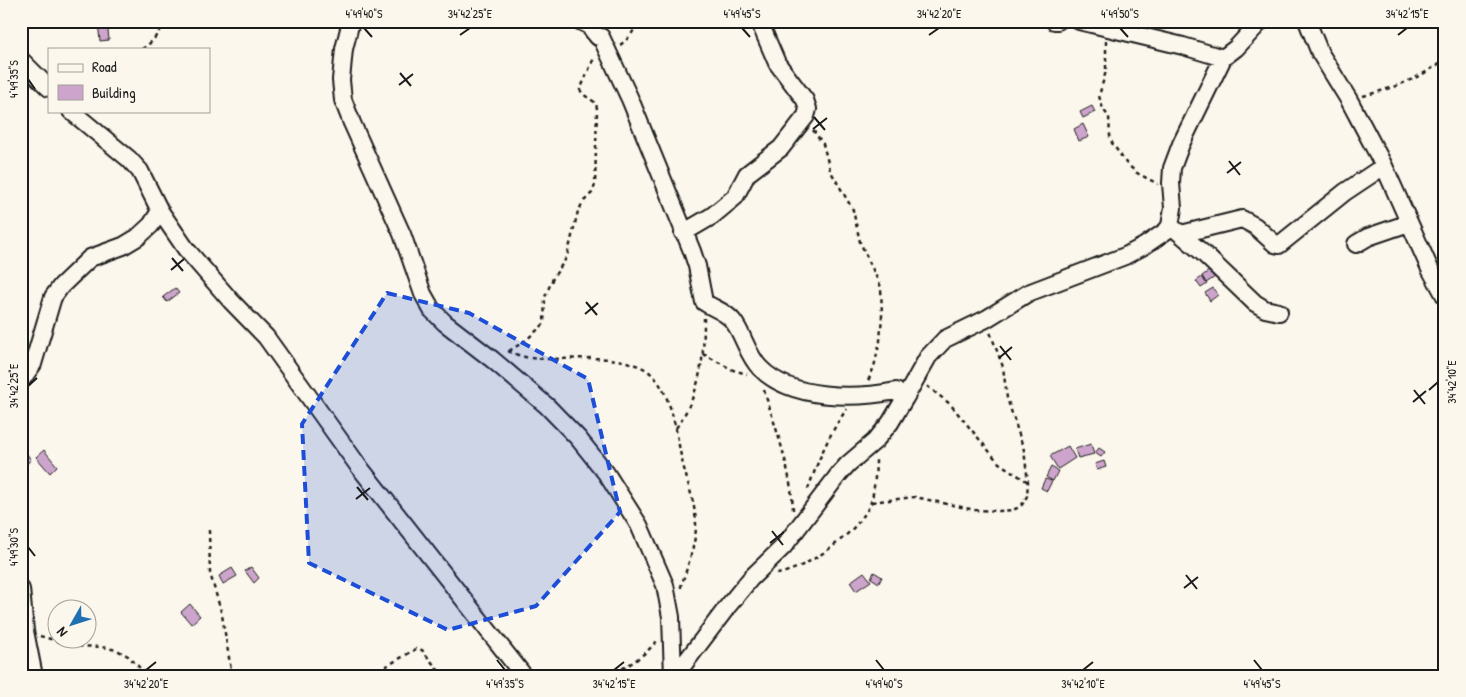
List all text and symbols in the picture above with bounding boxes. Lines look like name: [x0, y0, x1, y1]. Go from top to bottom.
text: 4°49'40"S: [345, 5, 383, 22]
text: 34°42'25"E: [448, 5, 493, 22]
text: 4°49'45"S: [724, 5, 761, 22]
text: 34°42'20"E: [917, 5, 962, 22]
text: 4°49'50"S: [1101, 5, 1139, 22]
text: 34°42'15"E: [1385, 5, 1429, 22]
legend: [48, 48, 210, 112]
text: Road: [92, 56, 117, 77]
text: 4°49'35"S: [5, 60, 22, 98]
text: Building: [92, 82, 136, 103]
text: 34°42'10"E: [1443, 360, 1460, 404]
text: 34°42'25"E: [5, 363, 22, 408]
text: 4°49'30"S: [5, 527, 22, 566]
north arrow: [48, 600, 98, 650]
text: N: [51, 623, 71, 641]
text: 34°42'20"E: [124, 675, 169, 692]
text: 4°49'35"S: [486, 675, 524, 692]
text: 34°42'15"E: [592, 675, 636, 692]
text: 4°49'40"S: [865, 675, 903, 692]
text: 34°42'10"E: [1061, 675, 1105, 692]
text: 4°49'45"S: [1244, 675, 1281, 692]

